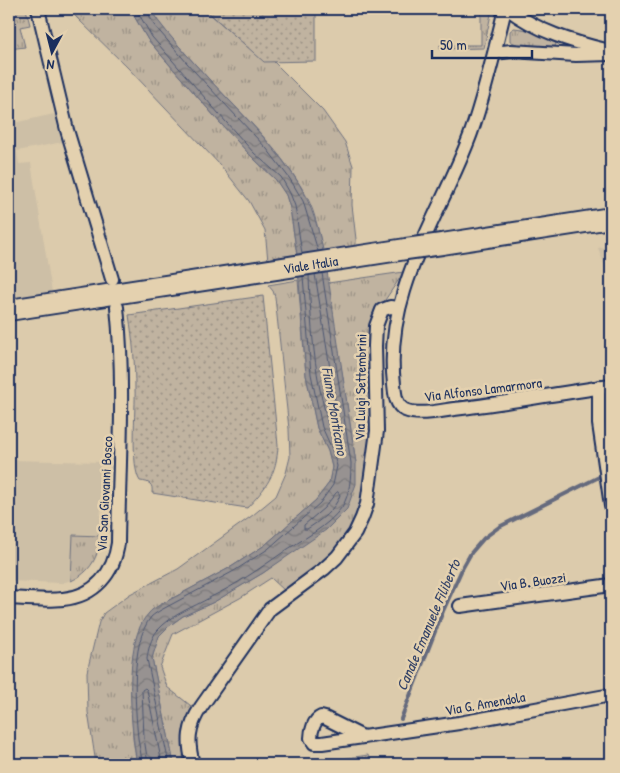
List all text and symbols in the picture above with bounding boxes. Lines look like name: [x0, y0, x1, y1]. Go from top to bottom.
north arrow: [28, 28, 78, 78]
scale bar: [432, 28, 532, 60]
text: 50 m: [440, 34, 467, 55]
text: N: [45, 55, 55, 75]
street label: Viale Italia: [282, 250, 340, 277]
street label: Via Luigi Settembrini: [350, 333, 371, 441]
water label: Fiume Monticano: [317, 365, 353, 458]
street label: Via Alfonso Lamarmora: [423, 372, 544, 406]
street label: Via San Giovanni Bosco: [91, 435, 117, 552]
water label: Canale Emanuele Filiberto: [391, 555, 465, 694]
street label: Via B. Buozzi: [499, 567, 567, 595]
street label: Via G. Amendola: [443, 687, 527, 719]

